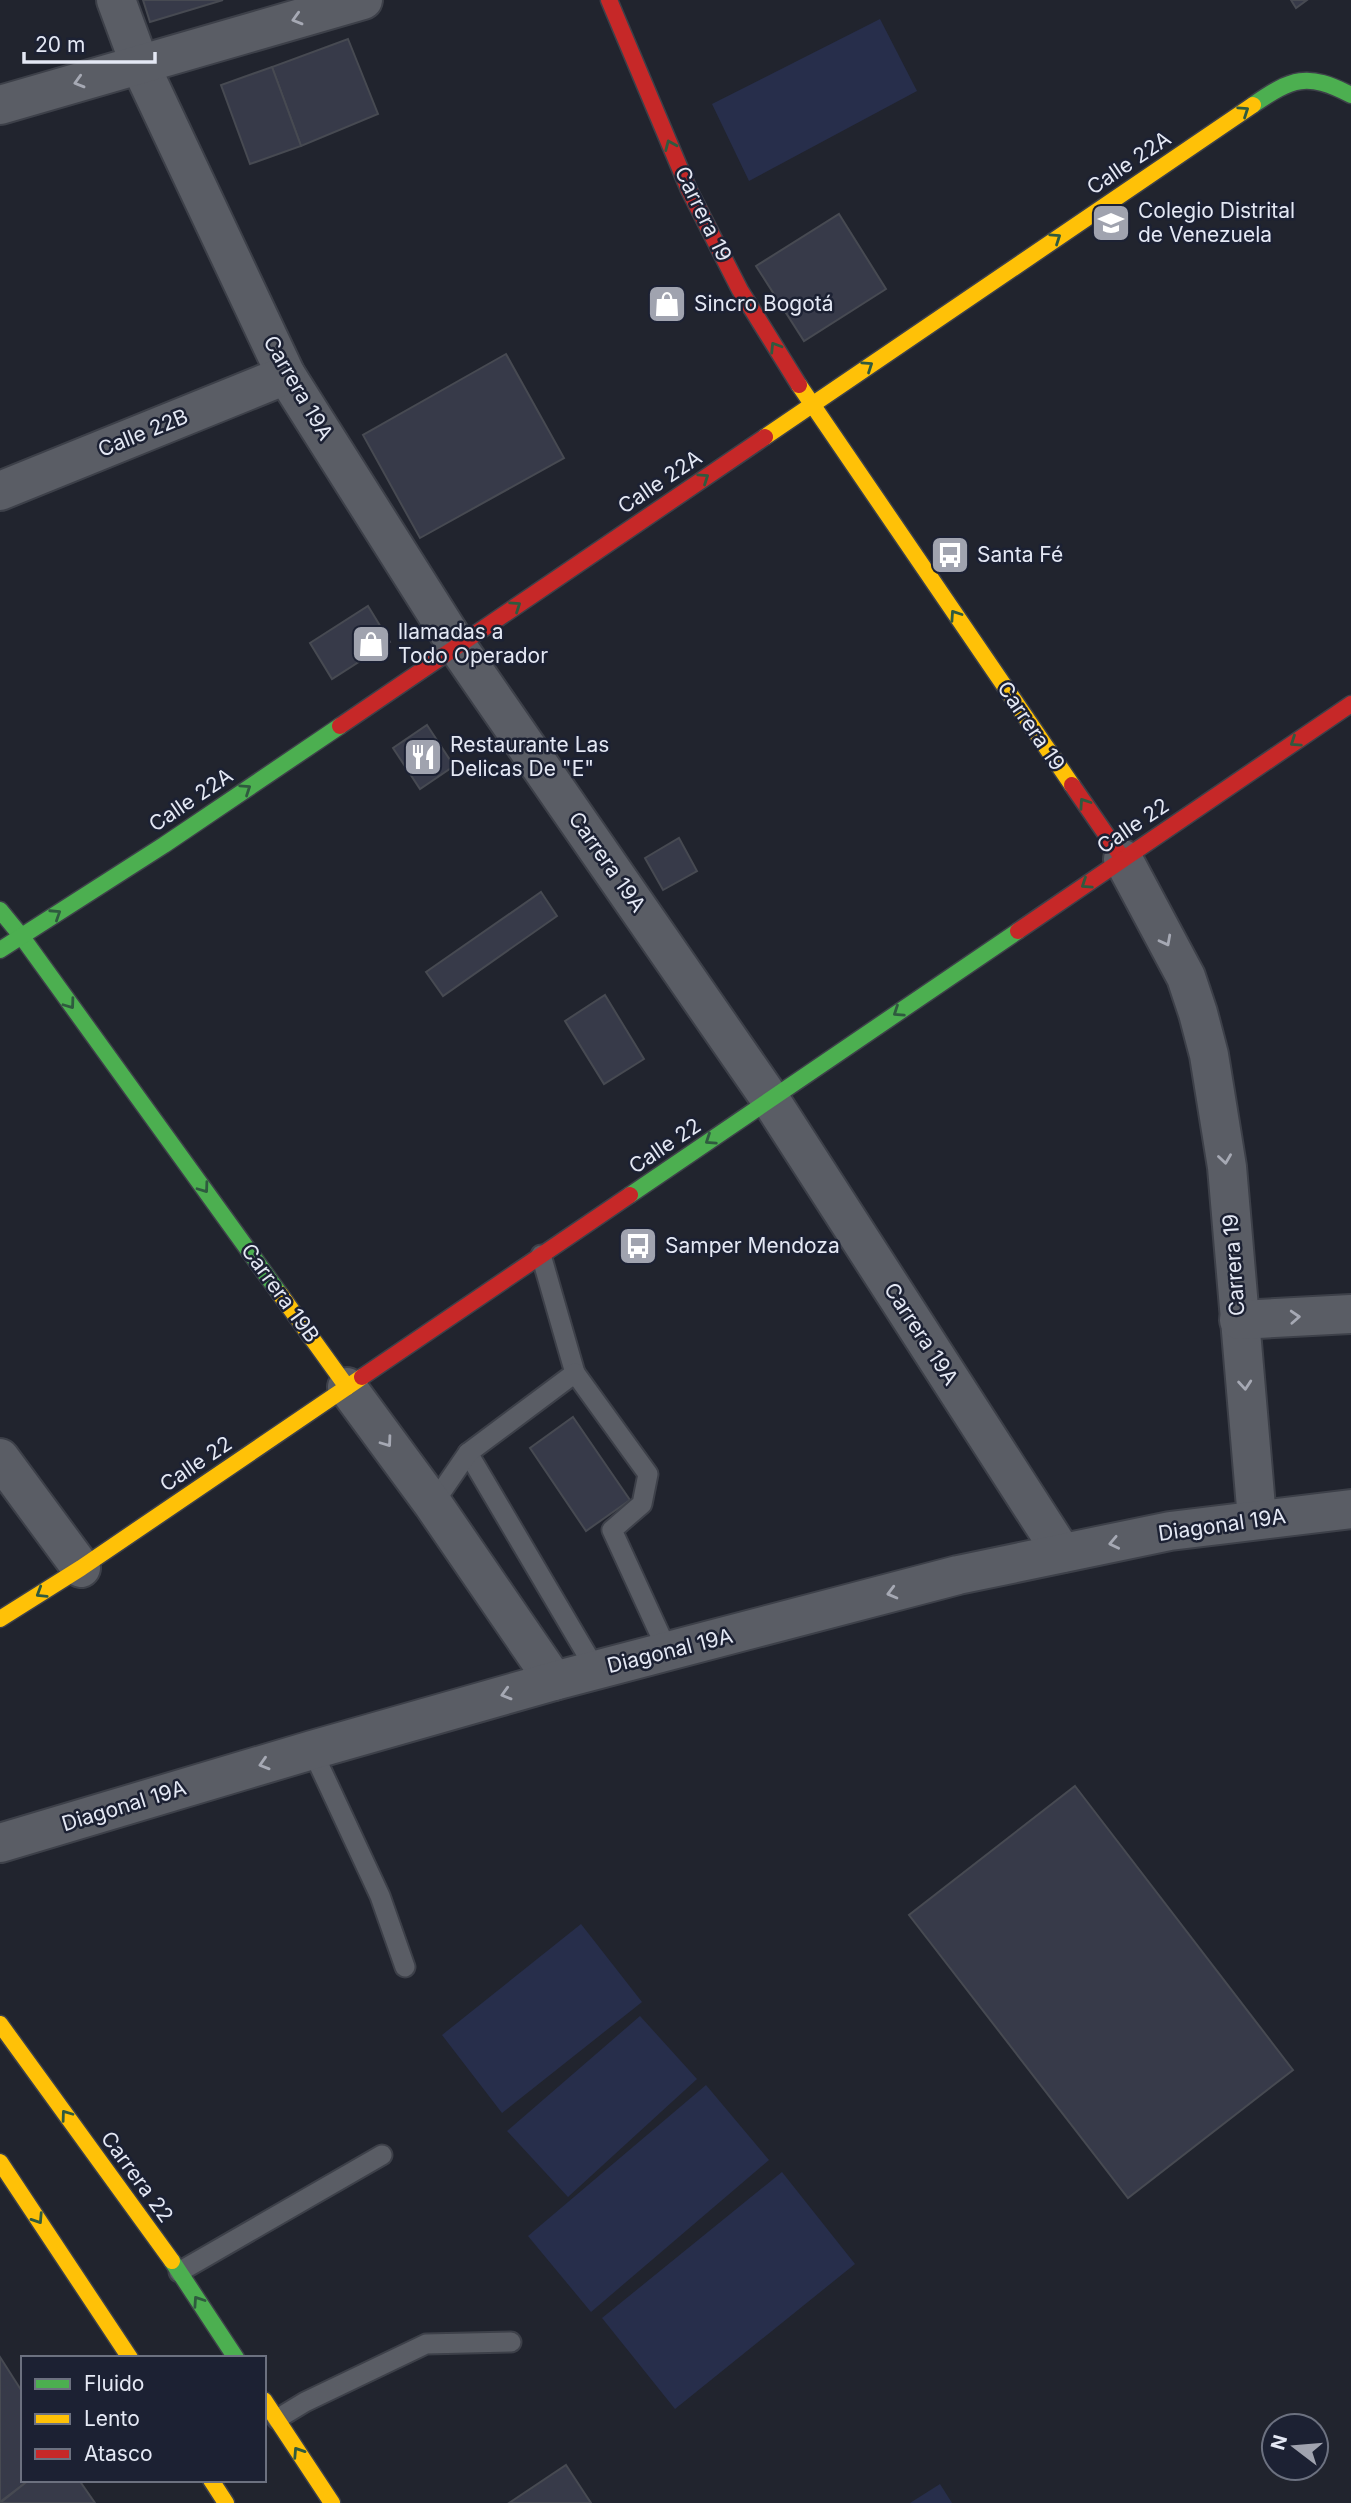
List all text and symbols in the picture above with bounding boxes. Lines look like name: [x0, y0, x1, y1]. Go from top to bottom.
one-way arrow: [291, 10, 303, 25]
scale bar: [24, 21, 156, 65]
text: 20 m: [35, 32, 85, 57]
one-way arrow: [73, 74, 85, 89]
one-way arrow: [1236, 106, 1249, 119]
street label: Calle 22A: [1082, 126, 1175, 200]
one-way arrow: [665, 140, 679, 152]
street label: Carrera 19: [670, 162, 737, 265]
place label: Colegio Distrital de Venezuela: [1138, 198, 1295, 247]
school or university icon: Colegio Distrital de Venezuela: [1090, 202, 1132, 244]
one-way arrow: [1048, 234, 1061, 247]
shop icon: Sincro Bogotá: [646, 283, 688, 325]
place label: Sincro Bogotá: [694, 291, 834, 316]
street label: Carrera 19A: [258, 331, 338, 445]
one-way arrow: [771, 341, 784, 354]
one-way arrow: [860, 362, 873, 374]
street label: Calle 22B: [94, 403, 191, 462]
street label: Calle 22A: [613, 445, 706, 519]
one-way arrow: [696, 474, 709, 486]
bus stop icon: Santa Fé: [929, 534, 971, 576]
place label: Santa Fé: [977, 542, 1063, 567]
one-way arrow: [508, 602, 521, 614]
one-way arrow: [951, 610, 963, 623]
place label: llamadas a Todo Operador: [398, 619, 548, 668]
shop icon: llamadas a Todo Operador: [350, 623, 392, 665]
street label: Carrera 19: [992, 676, 1070, 775]
place label: Restaurante Las Delicas De "E": [450, 732, 609, 781]
one-way arrow: [1289, 734, 1302, 747]
restaurant icon: Restaurante Las Delicas De "E": [402, 736, 444, 778]
street label: Calle 22A: [144, 763, 237, 837]
one-way arrow: [239, 784, 252, 797]
street label: Calle 22: [1092, 793, 1173, 859]
one-way arrow: [1080, 798, 1092, 811]
street label: Carrera 19A: [564, 807, 651, 917]
one-way arrow: [1081, 876, 1094, 888]
one-way arrow: [49, 909, 62, 922]
one-way arrow: [1158, 934, 1172, 946]
one-way arrow: [62, 996, 75, 1009]
one-way arrow: [893, 1004, 906, 1016]
street label: Calle 22: [624, 1113, 705, 1179]
one-way arrow: [705, 1132, 718, 1144]
one-way arrow: [1218, 1153, 1233, 1165]
one-way arrow: [196, 1180, 208, 1193]
street label: Carrera 19: [1217, 1213, 1250, 1317]
bus stop icon: Samper Mendoza: [617, 1225, 659, 1267]
place label: Samper Mendoza: [665, 1233, 840, 1258]
street label: Carrera 19B: [236, 1238, 325, 1347]
street label: Carrera 19A: [879, 1278, 964, 1390]
one-way arrow: [1290, 1310, 1301, 1325]
one-way arrow: [1237, 1380, 1252, 1391]
street label: Calle 22: [155, 1431, 236, 1497]
one-way arrow: [379, 1434, 391, 1447]
street label: Diagonal 19A: [1156, 1503, 1287, 1546]
one-way arrow: [1108, 1534, 1120, 1549]
one-way arrow: [886, 1584, 898, 1599]
one-way arrow: [35, 1585, 48, 1598]
street label: Diagonal 19A: [604, 1623, 735, 1678]
one-way arrow: [500, 1686, 512, 1701]
one-way arrow: [258, 1756, 271, 1770]
street label: Diagonal 19A: [59, 1775, 189, 1836]
one-way arrow: [62, 2111, 75, 2123]
street label: Carrera 22: [96, 2126, 179, 2227]
one-way arrow: [29, 2211, 42, 2224]
one-way arrow: [194, 2296, 206, 2309]
legend: [21, 2356, 266, 2482]
text: Fluido: [84, 2371, 144, 2396]
text: Lento: [84, 2406, 140, 2431]
north arrow: [1260, 2412, 1330, 2482]
text: N: [1266, 2432, 1292, 2453]
text: Atasco: [84, 2441, 153, 2466]
one-way arrow: [293, 2446, 306, 2459]

